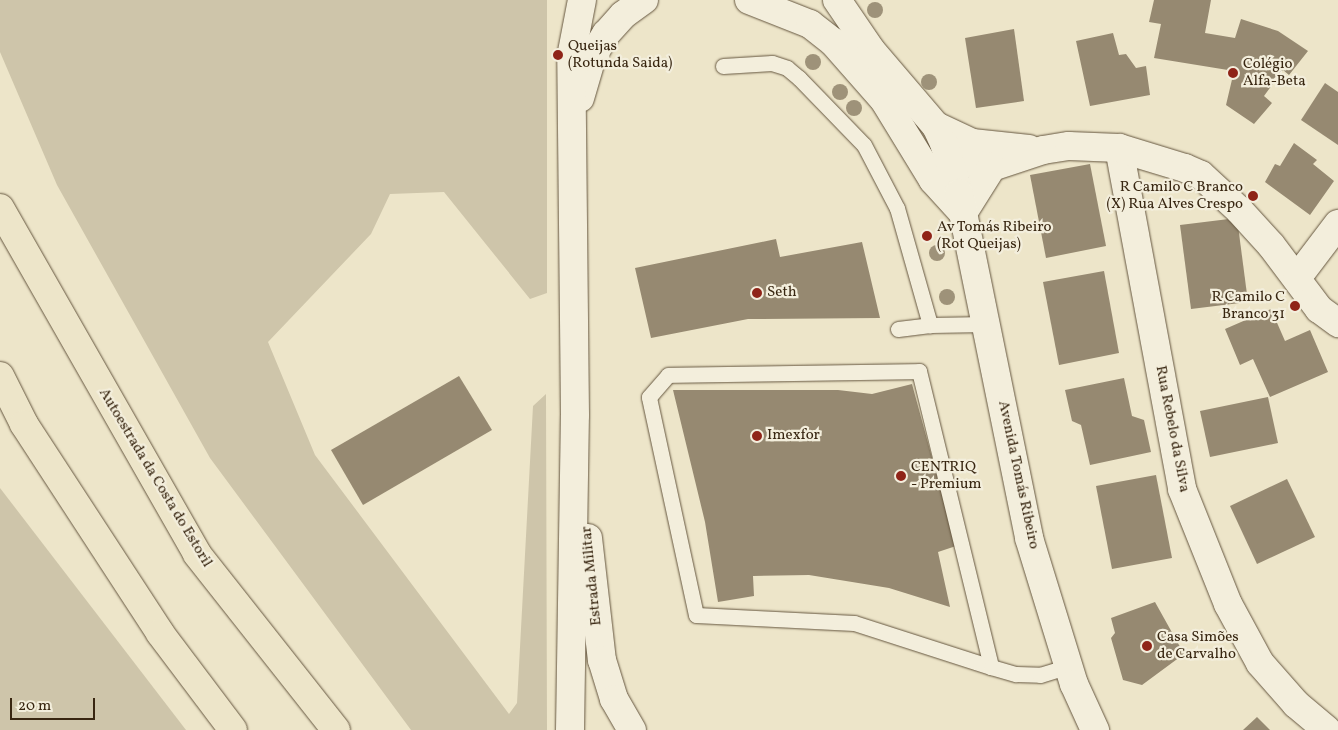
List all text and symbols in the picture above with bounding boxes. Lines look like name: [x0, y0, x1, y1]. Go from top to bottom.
place label: Queijas (Rotunda Saida): [568, 37, 672, 72]
marker: Queijas (Rotunda Saida): [552, 49, 564, 61]
place label: Colégio Alfa-Beta: [1243, 55, 1306, 90]
marker: Colégio Alfa-Beta: [1227, 67, 1239, 79]
place label: R Camilo C Branco (X) Rua Alves Crespo: [1107, 178, 1243, 213]
marker: R Camilo C Branco (X) Rua Alves Crespo: [1247, 190, 1259, 202]
place label: Av Tomás Ribeiro (Rot Queijas): [937, 218, 1052, 253]
marker: Av Tomás Ribeiro (Rot Queijas): [921, 230, 933, 242]
place label: Seth: [767, 284, 797, 302]
marker: Seth: [751, 287, 763, 299]
place label: R Camilo C Branco 31: [1211, 288, 1285, 323]
marker: R Camilo C Branco 31: [1289, 300, 1301, 312]
street label: Rua Rebelo da Silva: [1151, 364, 1193, 494]
street label: Autoestrada da Costa do Estoril: [94, 385, 216, 571]
street label: Avenida Tomás Ribeiro: [993, 399, 1043, 551]
place label: Imexfor: [767, 427, 820, 445]
marker: Imexfor: [751, 430, 763, 442]
place label: CENTRIQ - Premium: [911, 458, 982, 493]
marker: CENTRIQ - Premium: [895, 470, 907, 482]
street label: Estrada Militar: [578, 525, 606, 627]
place label: Casa Simões de Carvalho: [1157, 628, 1239, 663]
marker: Casa Simões de Carvalho: [1141, 640, 1153, 652]
scale bar: [12, 688, 98, 720]
text: 20 m: [18, 696, 51, 717]

